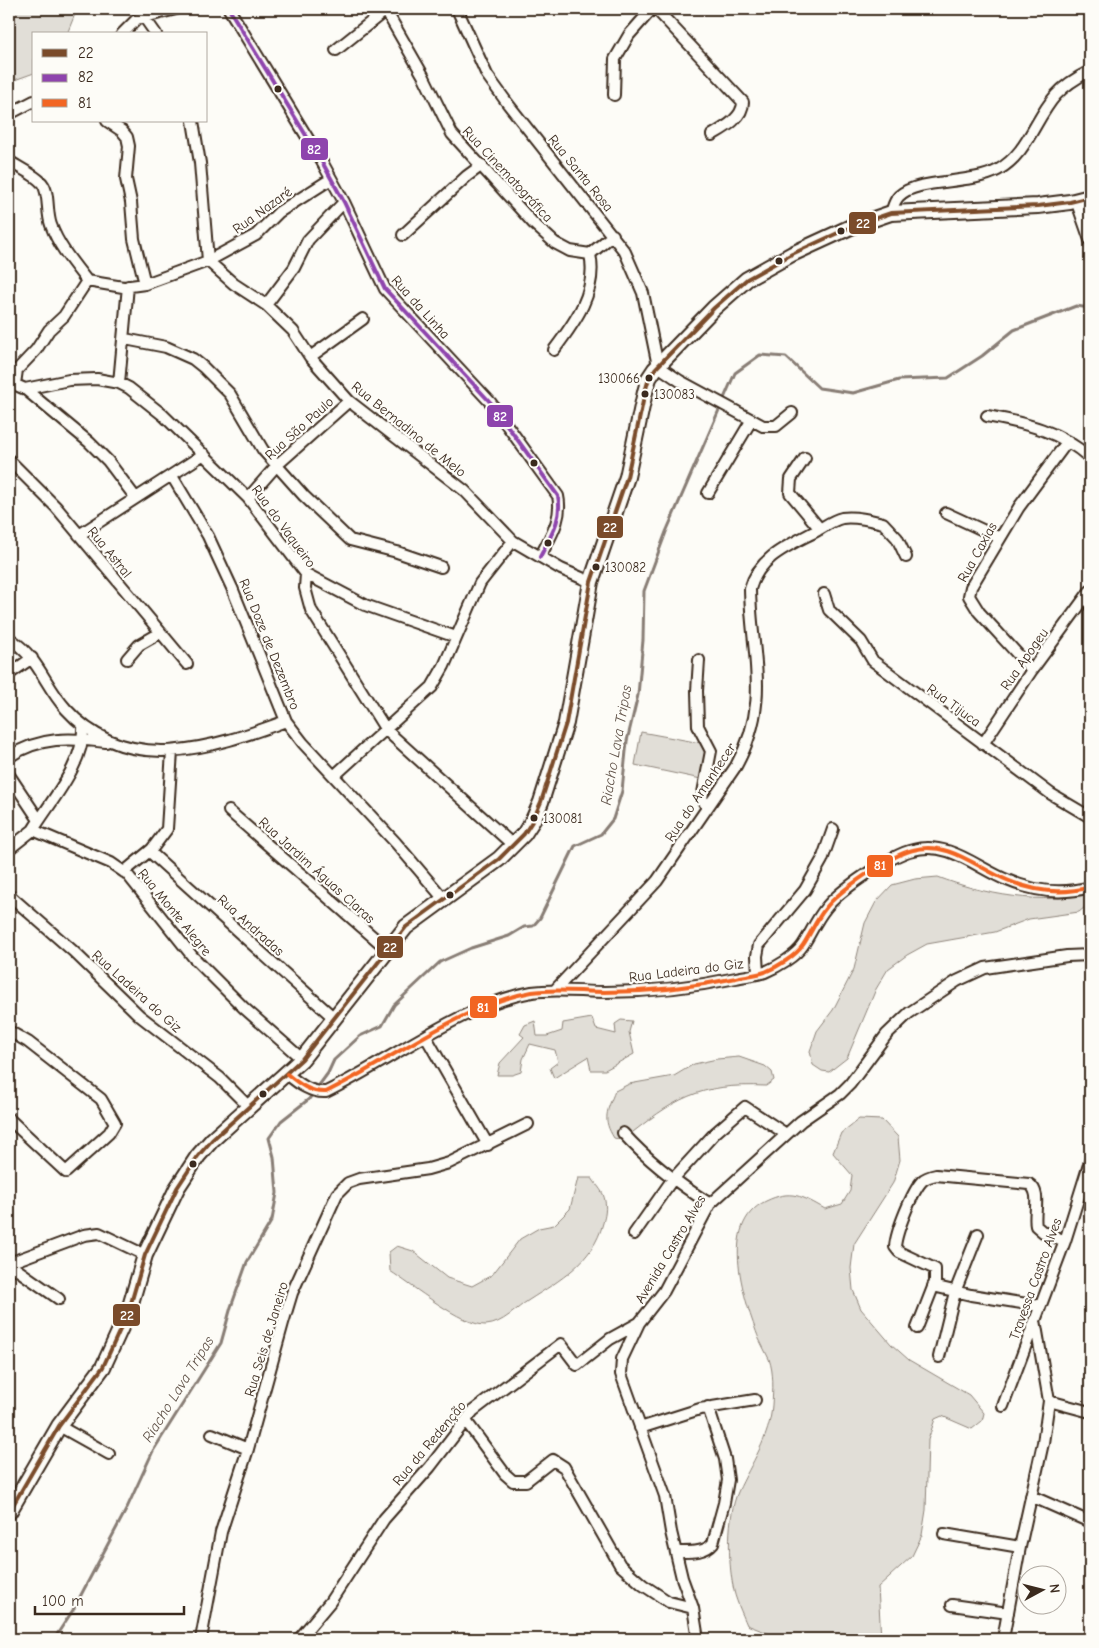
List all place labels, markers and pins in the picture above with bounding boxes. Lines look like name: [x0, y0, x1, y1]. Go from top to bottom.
unlabelled marker: [273, 84, 283, 94]
unlabelled marker: [836, 226, 846, 236]
unlabelled marker: [774, 256, 784, 266]
place label: 130066: [598, 371, 640, 386]
marker: 130066: [644, 373, 654, 383]
place label: 130083: [654, 387, 695, 402]
marker: 130083: [640, 389, 650, 399]
unlabelled marker: [529, 458, 539, 468]
unlabelled marker: [543, 538, 553, 548]
place label: 130082: [605, 560, 646, 575]
marker: 130082: [591, 562, 601, 572]
place label: 130081: [543, 811, 582, 826]
marker: 130081: [529, 813, 539, 823]
unlabelled marker: [445, 890, 455, 900]
unlabelled marker: [258, 1089, 268, 1099]
unlabelled marker: [188, 1159, 198, 1169]

